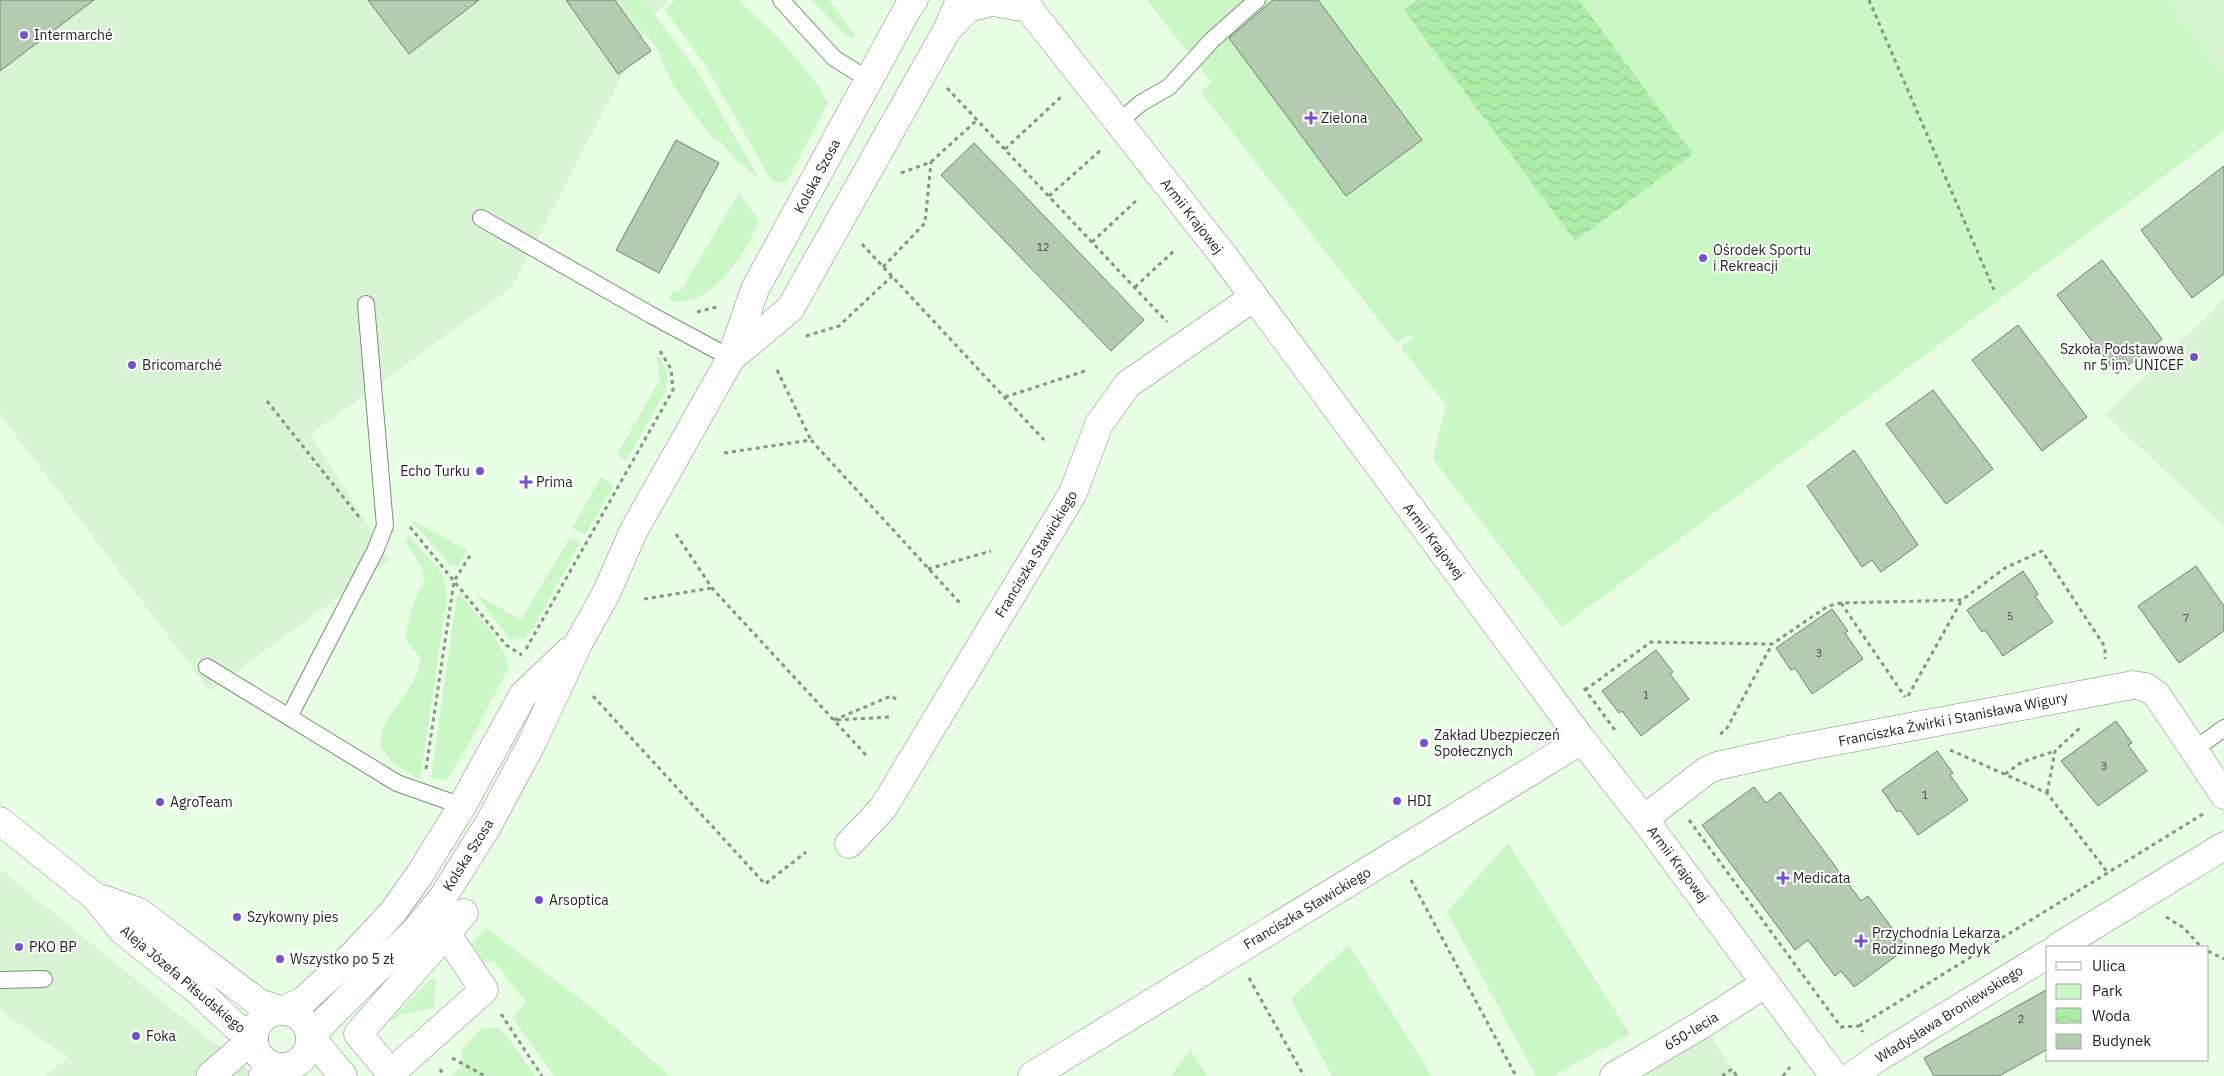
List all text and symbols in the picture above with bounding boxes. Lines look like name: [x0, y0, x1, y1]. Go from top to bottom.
place label: Intermarché: [34, 26, 113, 44]
marker: Intermarché: [18, 29, 30, 41]
place label: Zielona: [1321, 109, 1368, 127]
marker: Zielona: [1305, 112, 1317, 124]
street label: Kolska Szosa: [790, 135, 844, 216]
street label: Armii Krajowej: [1157, 175, 1227, 257]
house number: 12: [1036, 240, 1050, 254]
place label: Ośrodek Sportu i Rekreacji: [1713, 241, 1811, 275]
marker: Ośrodek Sportu i Rekreacji: [1697, 252, 1709, 264]
place label: Szkoła Podstawowa nr 5 im. UNICEF: [2060, 340, 2185, 374]
marker: Szkoła Podstawowa nr 5 im. UNICEF: [2188, 351, 2200, 363]
place label: Bricomarché: [142, 356, 222, 374]
marker: Bricomarché: [126, 359, 138, 371]
place label: Echo Turku: [400, 462, 470, 480]
marker: Echo Turku: [474, 465, 486, 477]
place label: Prima: [536, 473, 573, 491]
marker: Prima: [520, 476, 532, 488]
street label: Franciszka Stawickiego: [991, 487, 1081, 621]
street label: Armii Krajowej: [1399, 499, 1469, 583]
house number: 5: [2007, 609, 2013, 623]
house number: 7: [2183, 611, 2189, 625]
house number: 3: [1816, 646, 1822, 660]
house number: 1: [1643, 688, 1650, 702]
street label: Franciszka Żwirki i Stanisława Wigury: [1837, 688, 2069, 750]
place label: Zakład Ubezpieczeń Społecznych: [1434, 726, 1560, 760]
marker: Zakład Ubezpieczeń Społecznych: [1418, 737, 1430, 749]
house number: 3: [2101, 759, 2107, 773]
house number: 1: [1922, 788, 1929, 802]
place label: HDI: [1407, 792, 1432, 810]
place label: AgroTeam: [170, 793, 233, 811]
marker: HDI: [1391, 795, 1403, 807]
marker: AgroTeam: [154, 796, 166, 808]
street label: Kolska Szosa: [439, 815, 498, 894]
street label: Armii Krajowej: [1643, 822, 1713, 906]
street label: Franciszka Stawickiego: [1240, 863, 1374, 953]
place label: Medicata: [1793, 869, 1851, 887]
marker: Medicata: [1777, 872, 1789, 884]
place label: Arsoptica: [549, 891, 609, 909]
marker: Arsoptica: [533, 894, 545, 906]
place label: Szykowny pies: [247, 908, 339, 926]
marker: Szykowny pies: [231, 911, 243, 923]
street label: Aleja Józefa Piłsudskiego: [117, 921, 250, 1037]
place label: Przychodnia Lekarza Rodzinnego Medyk: [1872, 924, 2001, 958]
marker: Przychodnia Lekarza Rodzinnego Medyk: [1854, 934, 1868, 948]
place label: PKO BP: [29, 938, 77, 956]
marker: PKO BP: [13, 941, 25, 953]
legend: [2046, 946, 2209, 1061]
place label: Wszystko po 5 zł: [290, 950, 394, 968]
marker: Wszystko po 5 zł: [274, 953, 286, 965]
text: Ulica: [2092, 956, 2126, 975]
street label: Władysława Broniewskiego: [1872, 961, 2026, 1067]
text: Park: [2092, 981, 2122, 1000]
text: Woda: [2092, 1006, 2130, 1025]
street label: 650-lecia: [1661, 1007, 1722, 1054]
house number: 2: [2018, 1012, 2024, 1026]
place label: Foka: [146, 1027, 177, 1045]
marker: Foka: [130, 1030, 142, 1042]
text: Budynek: [2092, 1031, 2151, 1050]

